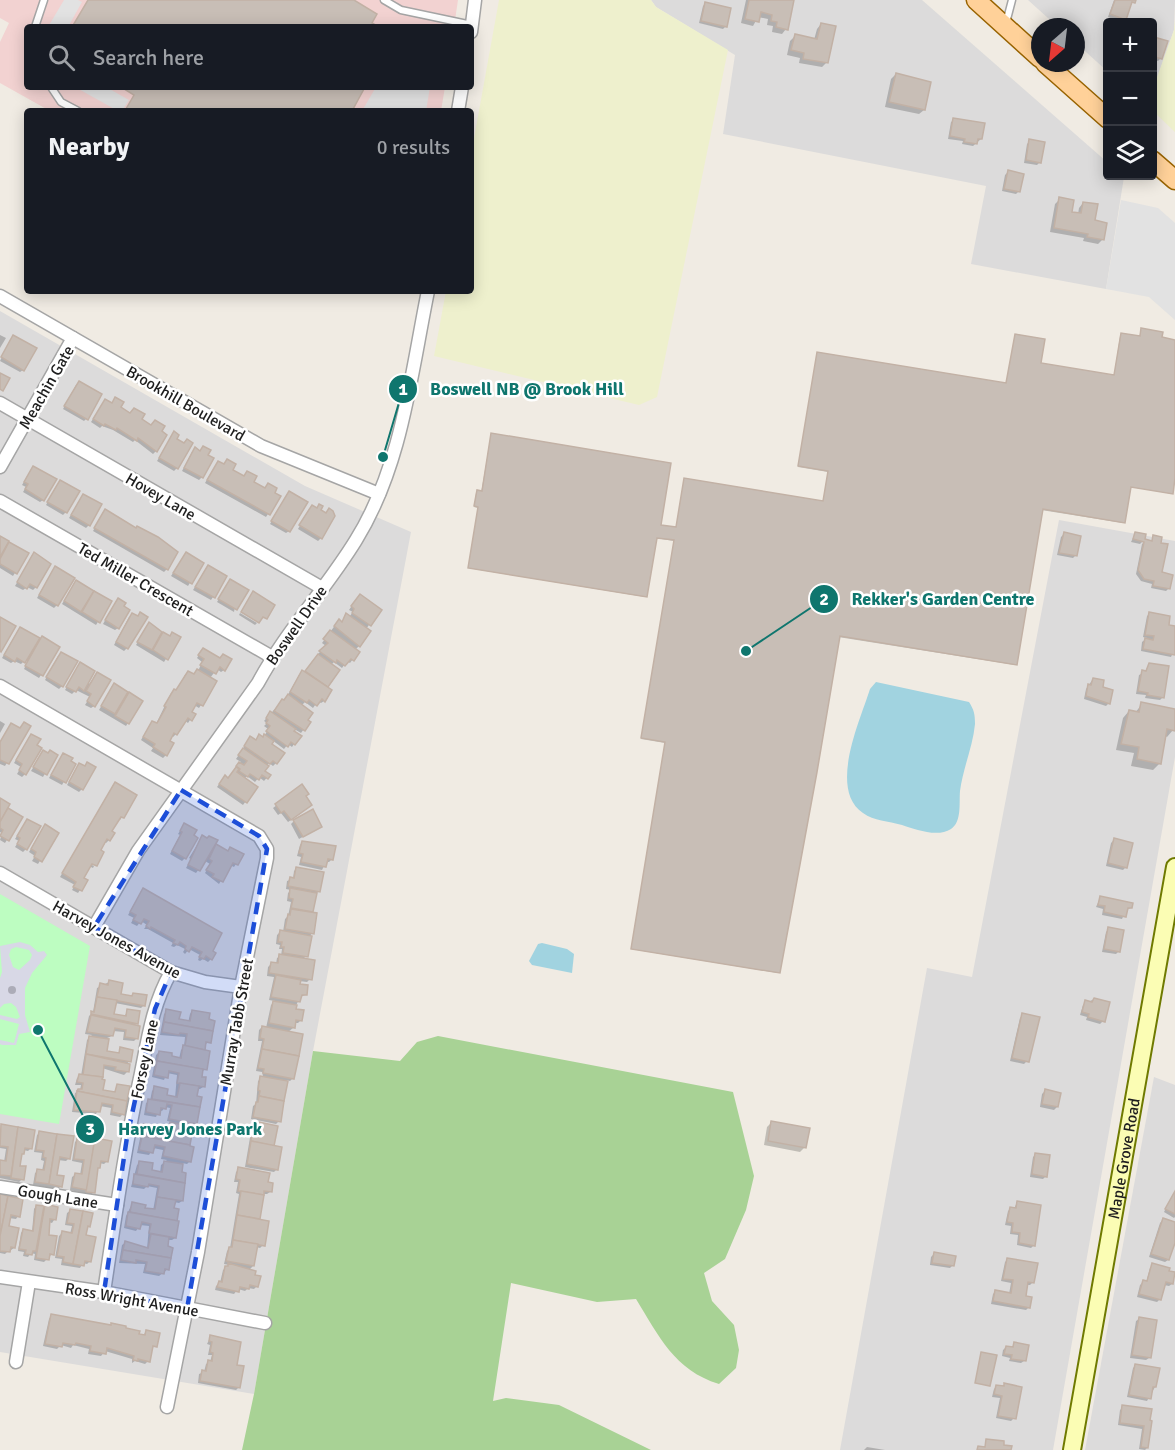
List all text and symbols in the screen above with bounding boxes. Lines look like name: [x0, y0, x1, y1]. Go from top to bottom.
north arrow: [1031, 18, 1085, 72]
map controls: [1103, 18, 1157, 180]
button: +: [1103, 18, 1157, 72]
search box: [24, 24, 474, 90]
icon: search: [45, 41, 78, 74]
text: Search here: [93, 44, 204, 71]
button: −: [1103, 72, 1157, 126]
button: layers: [1103, 126, 1157, 180]
text: Nearby: [48, 131, 129, 163]
text: 0 results: [377, 135, 450, 160]
street label: Meachin Gate: [15, 342, 79, 433]
street label: Brookhill Boulevard: [122, 362, 249, 446]
callout: Boswell NB @ Brook Hill: [388, 371, 636, 407]
text: 1: [398, 378, 408, 400]
text: Boswell NB @ Brook Hill: [430, 378, 624, 400]
street label: Hovey Lane: [122, 469, 199, 525]
street label: Ted Miller Crescent: [74, 539, 197, 621]
callout: Rekker's Garden Centre: [809, 581, 1046, 617]
street label: Boswell Drive: [262, 582, 332, 669]
text: 2: [819, 588, 829, 610]
text: Rekker's Garden Centre: [851, 588, 1035, 610]
street label: Harvey Jones Avenue: [49, 896, 184, 984]
street label: Murray Tabb Street: [216, 956, 258, 1087]
street label: Forsey Lane: [127, 1018, 163, 1101]
street label: Maple Grove Road: [1104, 1097, 1145, 1221]
callout: Harvey Jones Park: [75, 1111, 274, 1147]
text: 3: [85, 1118, 95, 1140]
text: Harvey Jones Park: [118, 1118, 263, 1140]
street label: Gough Lane: [16, 1181, 99, 1213]
street label: Ross Wright Avenue: [63, 1278, 200, 1322]

